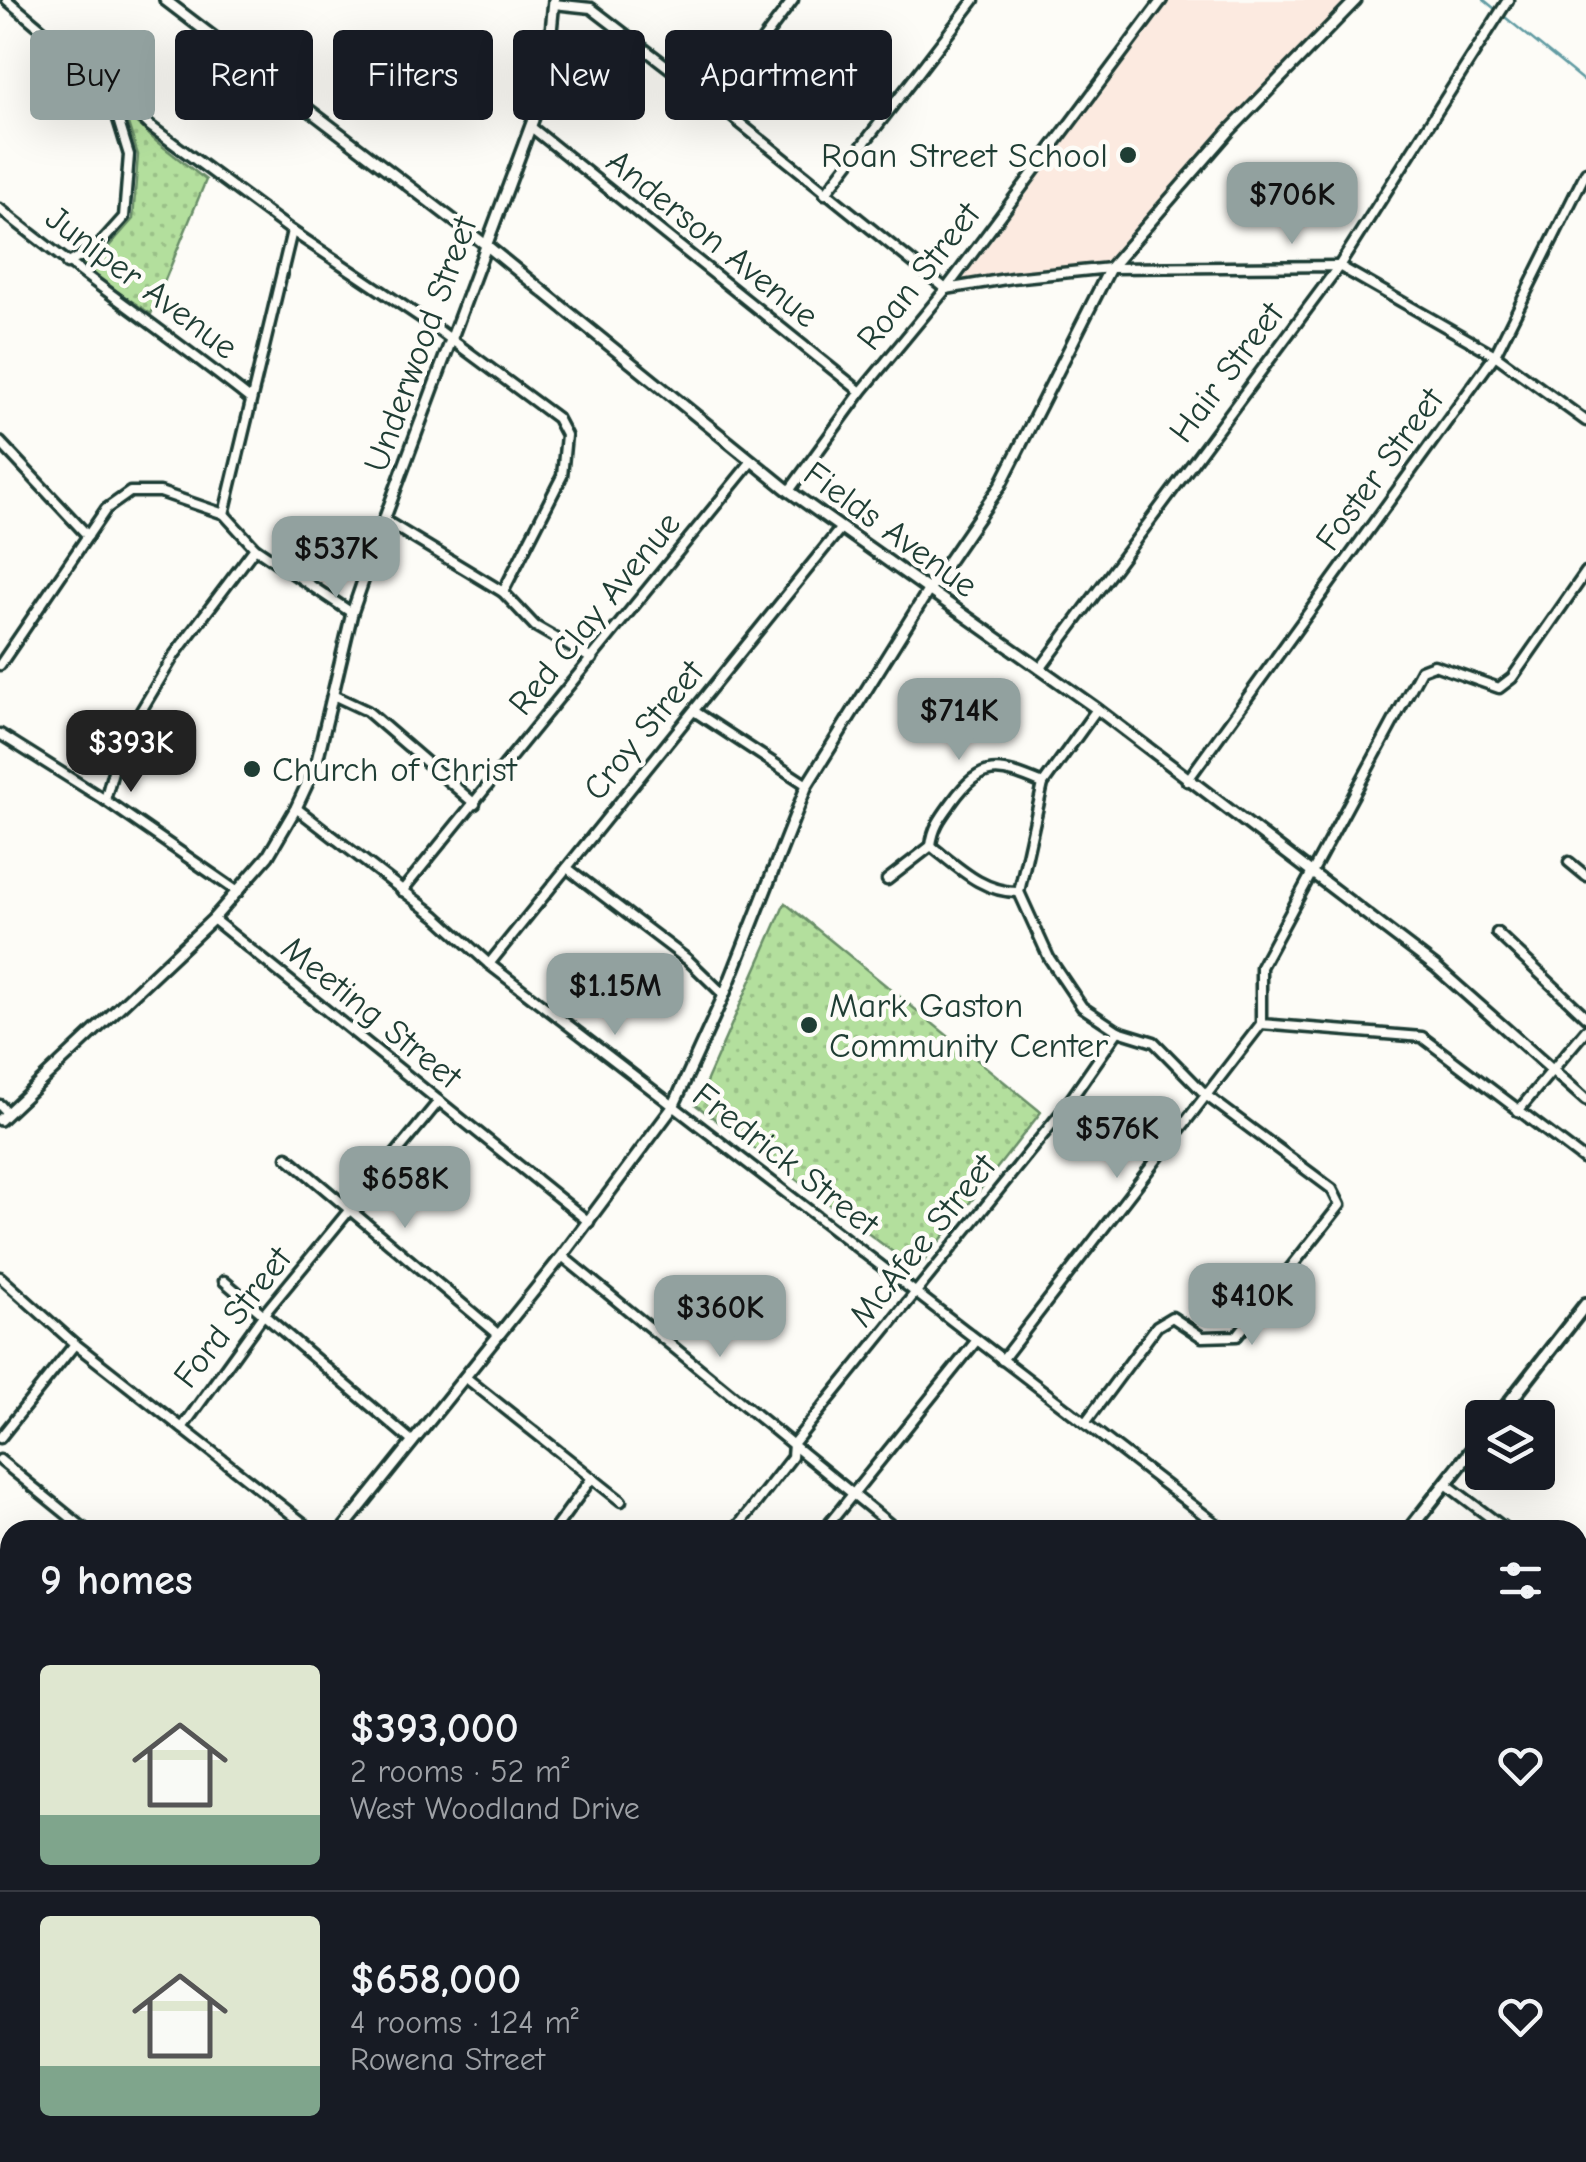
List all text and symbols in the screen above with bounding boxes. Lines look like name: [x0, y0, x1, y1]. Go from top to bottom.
chip: Buy: [30, 30, 155, 120]
chip: Rent: [175, 30, 313, 120]
chip: Filters: [333, 30, 493, 120]
chip: New: [513, 30, 645, 120]
chip: Apartment: [665, 30, 892, 120]
place label: Roan Street School: [821, 135, 1108, 176]
street label: Anderson Avenue: [599, 141, 827, 336]
marker: Roan Street School: [1117, 144, 1139, 166]
pin: $706K: [1222, 162, 1362, 247]
text: $706K: [1249, 176, 1335, 213]
street label: Roan Street: [848, 194, 989, 358]
street label: Juniper Avenue: [38, 197, 246, 368]
street label: Underwood Street: [355, 210, 486, 477]
street label: Hair Street: [1161, 293, 1293, 450]
street label: Foster Street: [1307, 379, 1453, 559]
street label: Fields Avenue: [796, 453, 986, 606]
street label: Red Clay Avenue: [500, 504, 689, 723]
pin: $537K: [266, 516, 406, 601]
text: $537K: [294, 530, 378, 567]
street label: Croy Street: [575, 651, 713, 809]
pin: $714K: [889, 678, 1029, 763]
text: $714K: [920, 692, 998, 729]
pin: $393K: [61, 710, 201, 795]
text: $393K: [88, 724, 174, 761]
place label: Church of Christ: [272, 749, 518, 790]
marker: Church of Christ: [241, 758, 263, 780]
street label: Meeting Street: [273, 927, 471, 1098]
pin: $1.15M: [534, 953, 696, 1038]
text: $1.15M: [569, 967, 662, 1004]
place label: Mark Gaston Community Center: [829, 985, 1108, 1066]
marker: Mark Gaston Community Center: [798, 1014, 820, 1036]
street label: Fredrick Street: [685, 1074, 888, 1245]
pin: $576K: [1047, 1096, 1187, 1181]
text: $576K: [1075, 1110, 1159, 1147]
street label: McAfee Street: [840, 1145, 1005, 1335]
pin: $658K: [335, 1146, 475, 1231]
text: $658K: [361, 1160, 449, 1197]
street label: Ford Street: [165, 1238, 301, 1396]
pin: $410K: [1182, 1263, 1322, 1348]
pin: $360K: [650, 1275, 790, 1360]
text: $410K: [1210, 1277, 1294, 1314]
text: $360K: [676, 1289, 764, 1326]
map controls: [1465, 1400, 1555, 1490]
button: layers: [1465, 1400, 1555, 1490]
icon: filters: [1493, 1553, 1548, 1608]
text: 9 homes: [40, 1556, 193, 1605]
text: $393,000: [350, 1704, 519, 1753]
icon: home: [120, 1705, 240, 1825]
icon: heart: [1493, 1738, 1548, 1793]
text: 2 rooms · 52 m²: [350, 1753, 569, 1790]
text: West Woodland Drive: [350, 1790, 640, 1827]
text: $658,000: [350, 1955, 521, 2004]
icon: home: [120, 1956, 240, 2076]
icon: heart: [1493, 1989, 1548, 2044]
text: 4 rooms · 124 m²: [350, 2004, 579, 2041]
text: Rowena Street: [350, 2041, 545, 2078]

